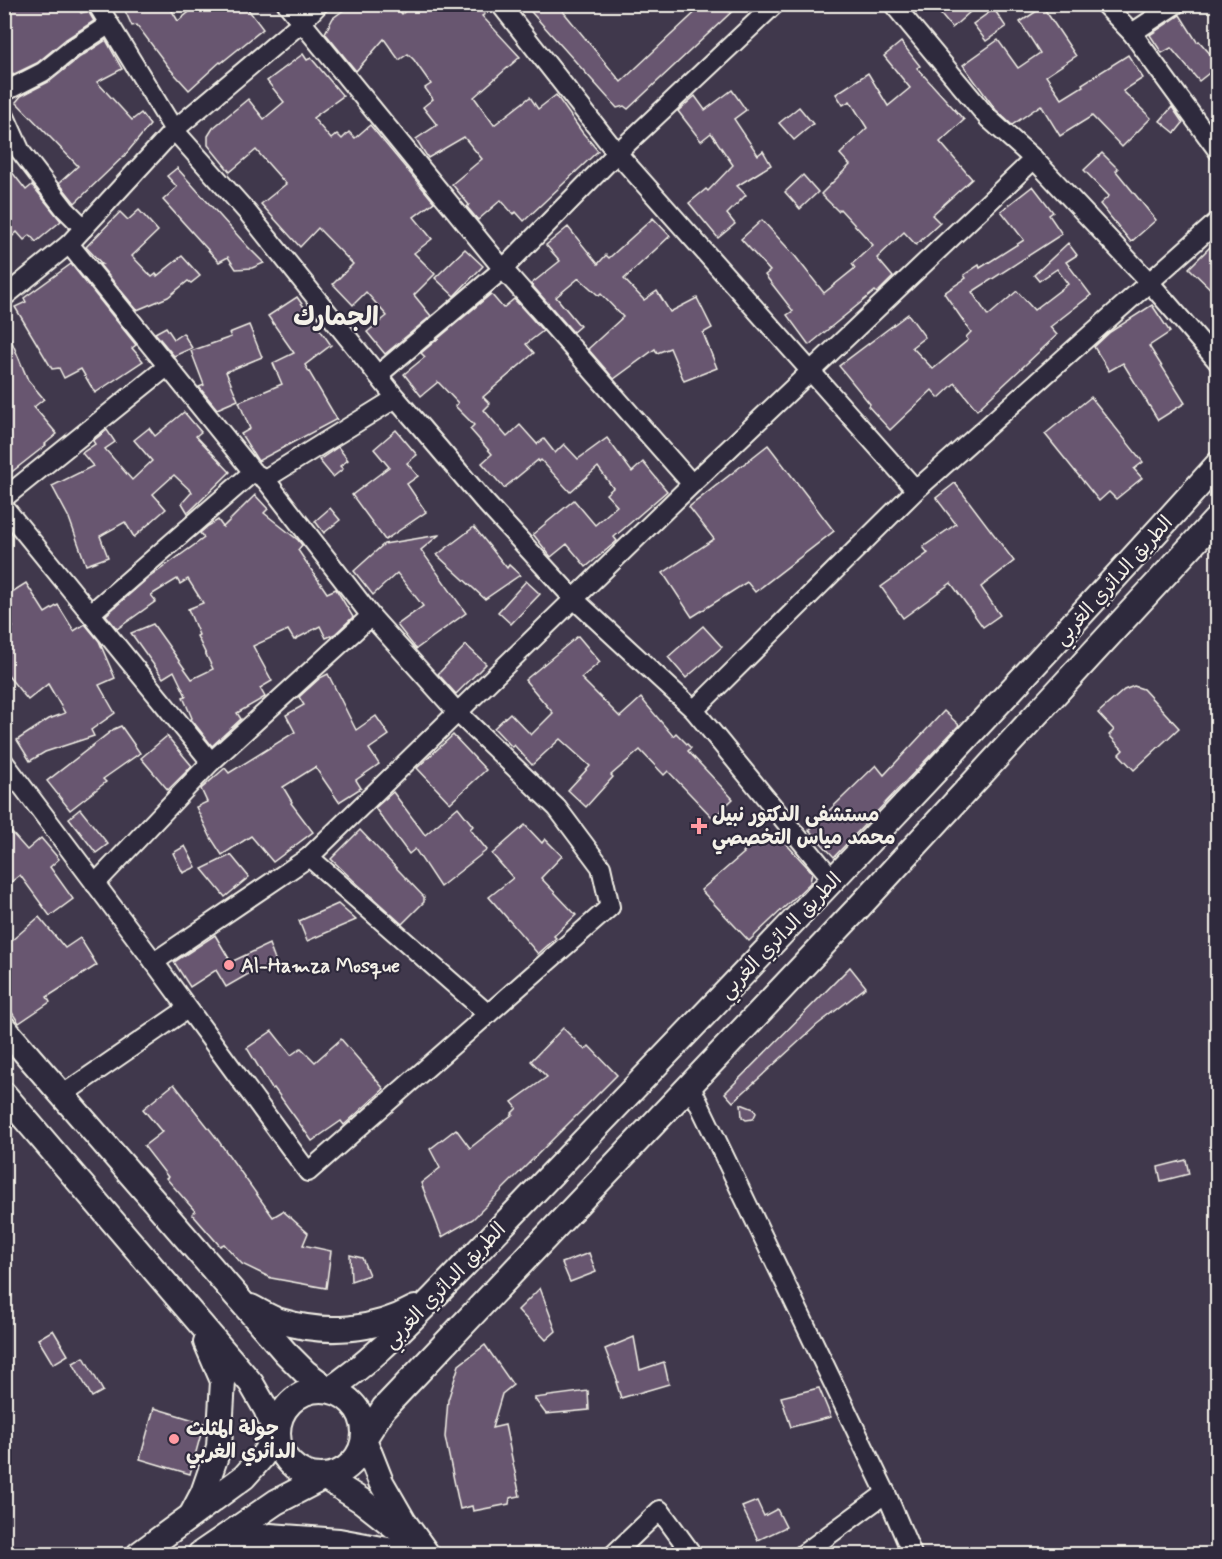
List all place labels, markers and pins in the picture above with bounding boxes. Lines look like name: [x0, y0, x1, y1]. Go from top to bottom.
place label: مستشفى الدكتور نبيل محمد مياس التخصصي: [712, 802, 896, 855]
marker: مستشفى الدكتور نبيل محمد مياس التخصصي: [690, 817, 708, 835]
place label: Al-Hamza Mosque: [241, 953, 400, 980]
marker: Al-Hamza Mosque: [222, 958, 236, 972]
place label: جولة المثلث الدائري الغربي: [186, 1416, 296, 1469]
marker: جولة المثلث الدائري الغربي: [167, 1432, 181, 1446]

